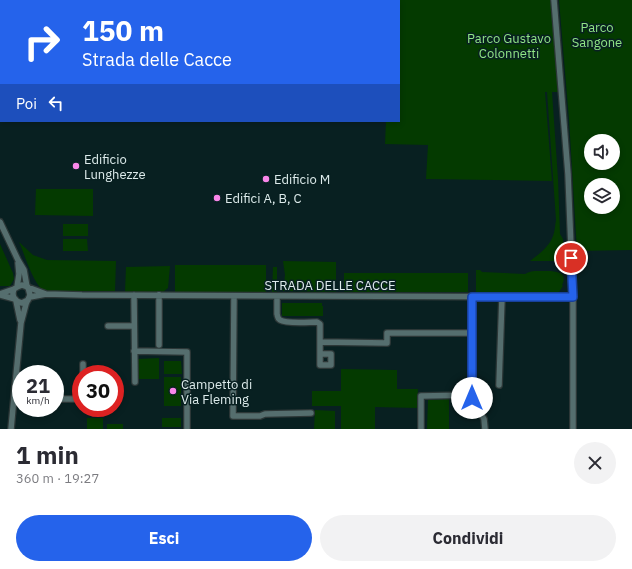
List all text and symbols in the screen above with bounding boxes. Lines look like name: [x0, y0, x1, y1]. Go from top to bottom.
text: 150 m: [82, 12, 164, 49]
icon: right: [16, 16, 68, 68]
park label: Parco Sangone: [572, 19, 622, 51]
park label: Parco Gustavo Colonnetti: [467, 30, 551, 62]
text: Strada delle Cacce: [82, 48, 232, 71]
icon: left: [45, 92, 67, 114]
text: Poi: [16, 94, 37, 113]
map controls: [584, 134, 620, 214]
button: sound: [584, 134, 620, 170]
place label: Edificio Lunghezze: [84, 151, 146, 183]
marker: Edificio Lunghezze: [71, 161, 81, 171]
place label: Edificio M: [274, 171, 330, 188]
marker: Edificio M: [261, 174, 271, 184]
button: layers: [584, 178, 620, 214]
place label: Edifici A, B, C: [225, 190, 302, 207]
marker: Edifici A, B, C: [212, 193, 222, 203]
pin: [554, 241, 588, 275]
icon: arrive: [560, 247, 582, 269]
street label: STRADA DELLE CACCE: [264, 277, 396, 294]
speed limit sign: 30: [72, 365, 124, 417]
text: 21: [26, 372, 50, 399]
place label: Campetto di Via Fleming: [181, 376, 252, 408]
position arrow: [451, 377, 493, 419]
marker: Campetto di Via Fleming: [168, 386, 178, 396]
text: km/h: [26, 394, 50, 407]
text: 1 min: [16, 439, 79, 471]
button: close: [574, 442, 616, 484]
text: 360 m · 19:27: [16, 470, 99, 487]
button: Esci: [16, 515, 312, 561]
button: Condividi: [320, 515, 616, 561]

